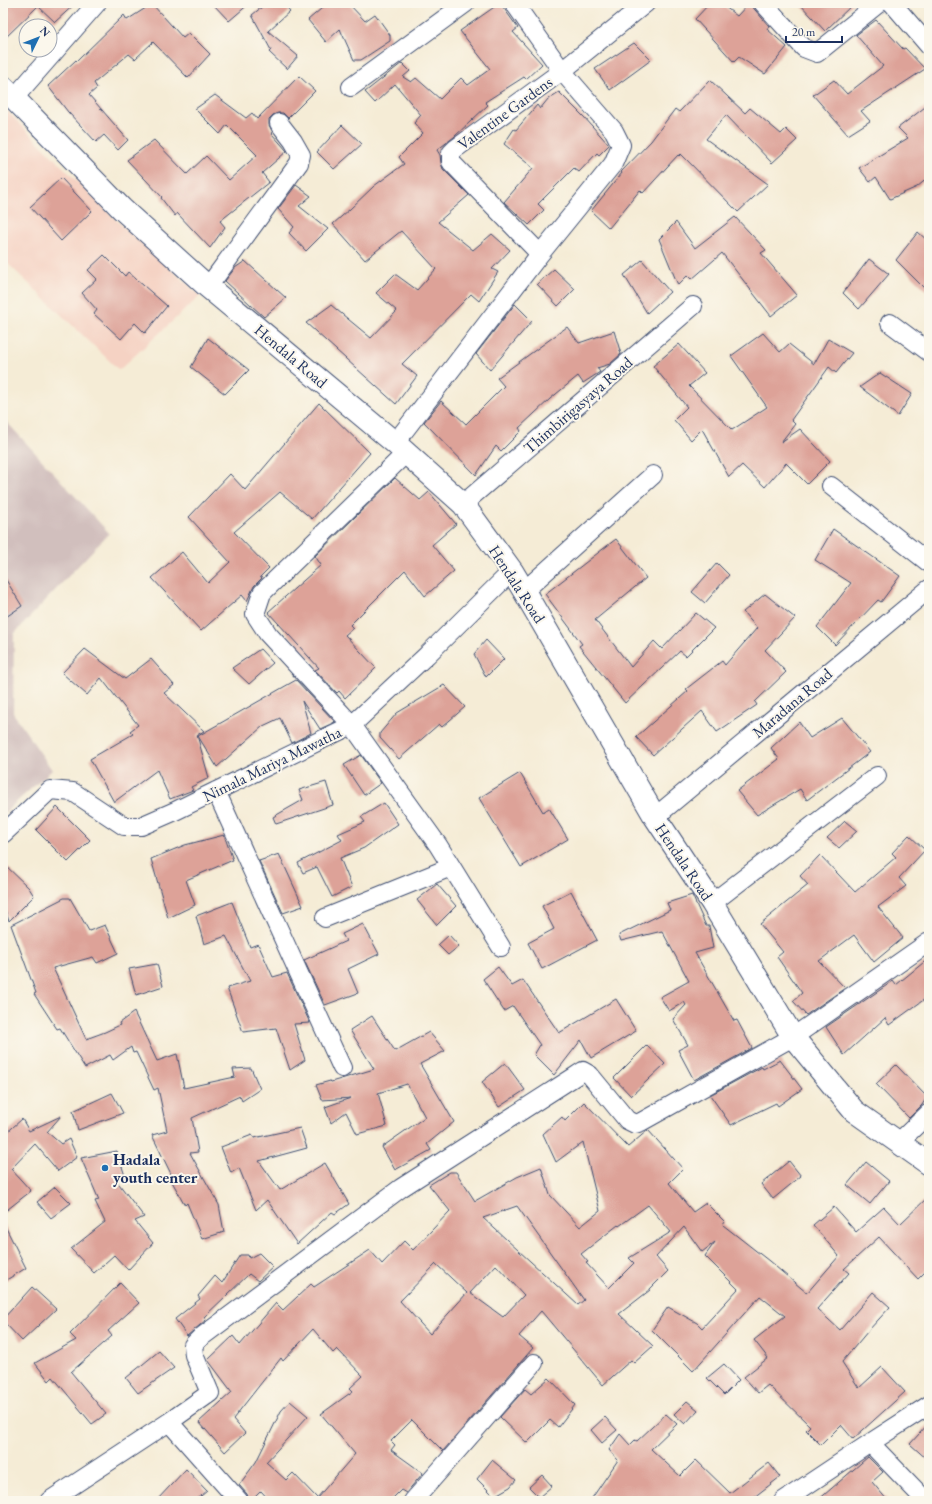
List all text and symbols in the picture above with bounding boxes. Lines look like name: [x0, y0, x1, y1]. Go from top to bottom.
north arrow: [18, 18, 58, 58]
scale bar: [786, 18, 842, 44]
text: N: [37, 23, 54, 39]
text: 20 m: [792, 24, 816, 40]
street label: Valentine Gardens: [453, 72, 557, 154]
street label: Hendala Road: [250, 319, 333, 393]
street label: Thimbirigasyaya Road: [519, 351, 638, 458]
street label: Hendala Road: [484, 541, 551, 628]
street label: Maradana Road: [748, 663, 837, 743]
street label: Nimala Mariya Mawatha: [199, 721, 345, 807]
street label: Hendala Road: [650, 819, 718, 906]
place label: Hadala youth center: [113, 1149, 198, 1188]
marker: Hadala youth center: [100, 1163, 110, 1173]

